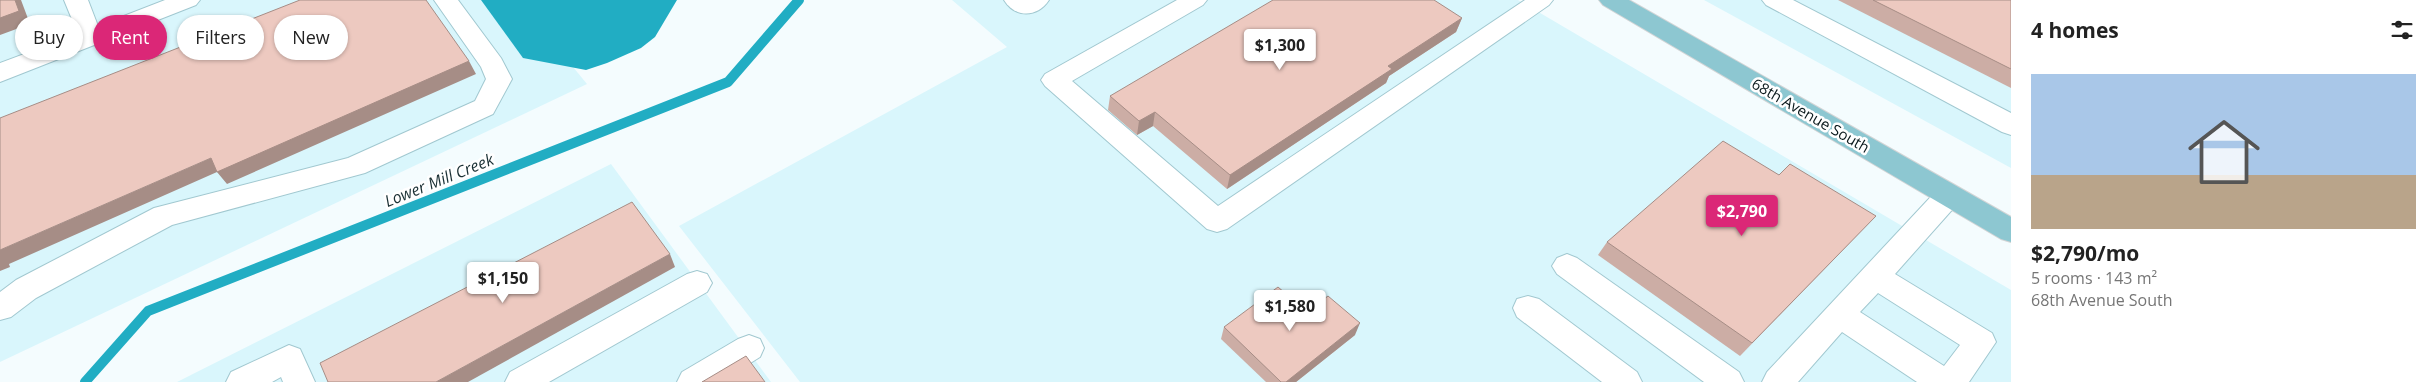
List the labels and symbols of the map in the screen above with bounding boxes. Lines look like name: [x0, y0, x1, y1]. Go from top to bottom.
pin: $1,300: [1239, 28, 1321, 71]
street label: 68th Avenue South: [1749, 73, 1873, 157]
water label: Lower Mill Creek: [381, 148, 498, 212]
pin: $2,790: [1701, 194, 1783, 237]
pin: $1,150: [462, 262, 544, 304]
pin: $1,580: [1249, 290, 1331, 332]

